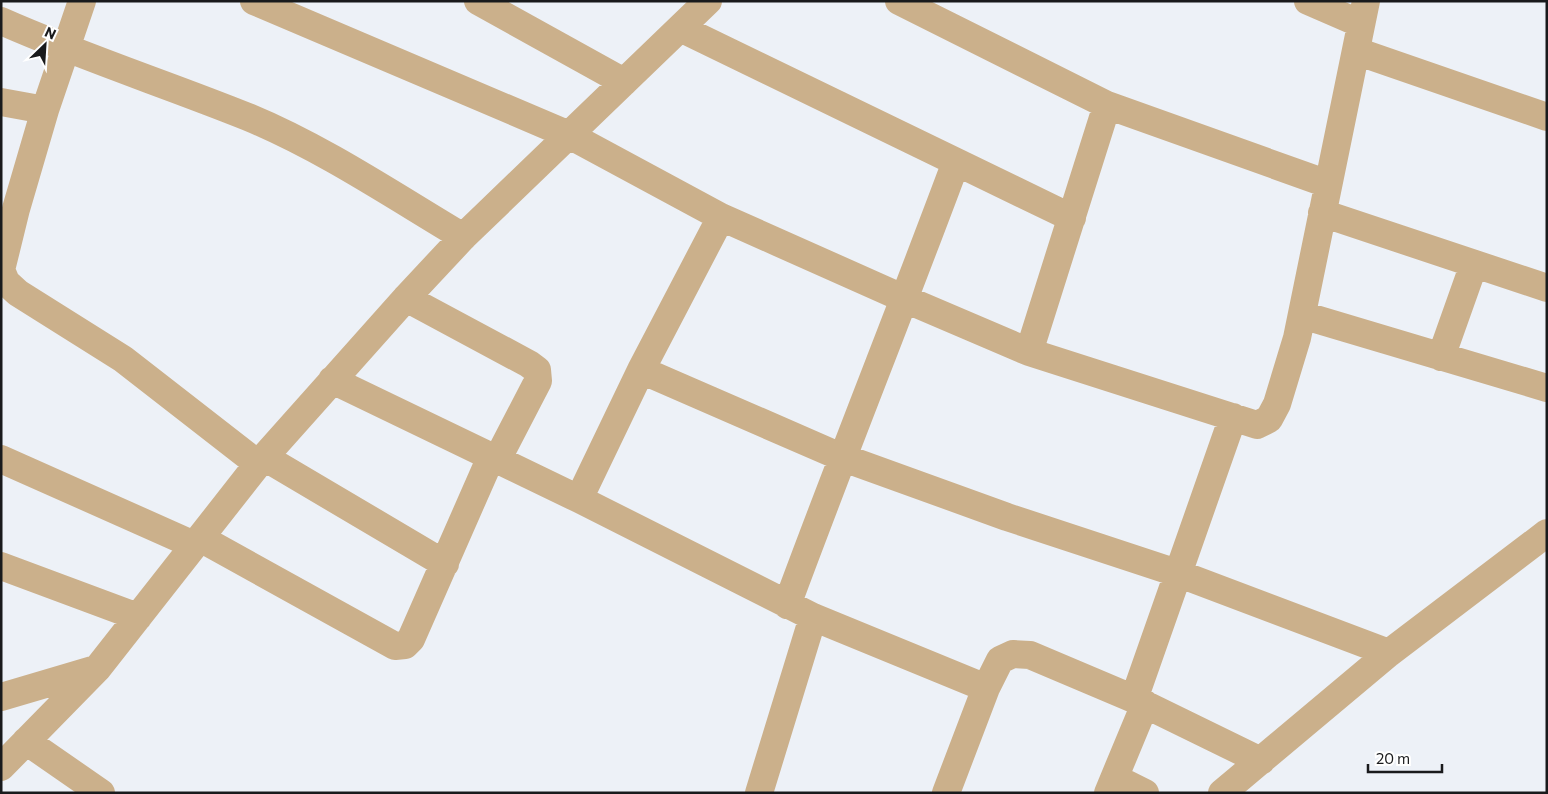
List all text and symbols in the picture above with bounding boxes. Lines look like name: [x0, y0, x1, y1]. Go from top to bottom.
north arrow: [20, 20, 70, 70]
text: N: [42, 23, 59, 43]
scale bar: [1368, 742, 1442, 774]
text: 20 m: [1376, 749, 1410, 767]

